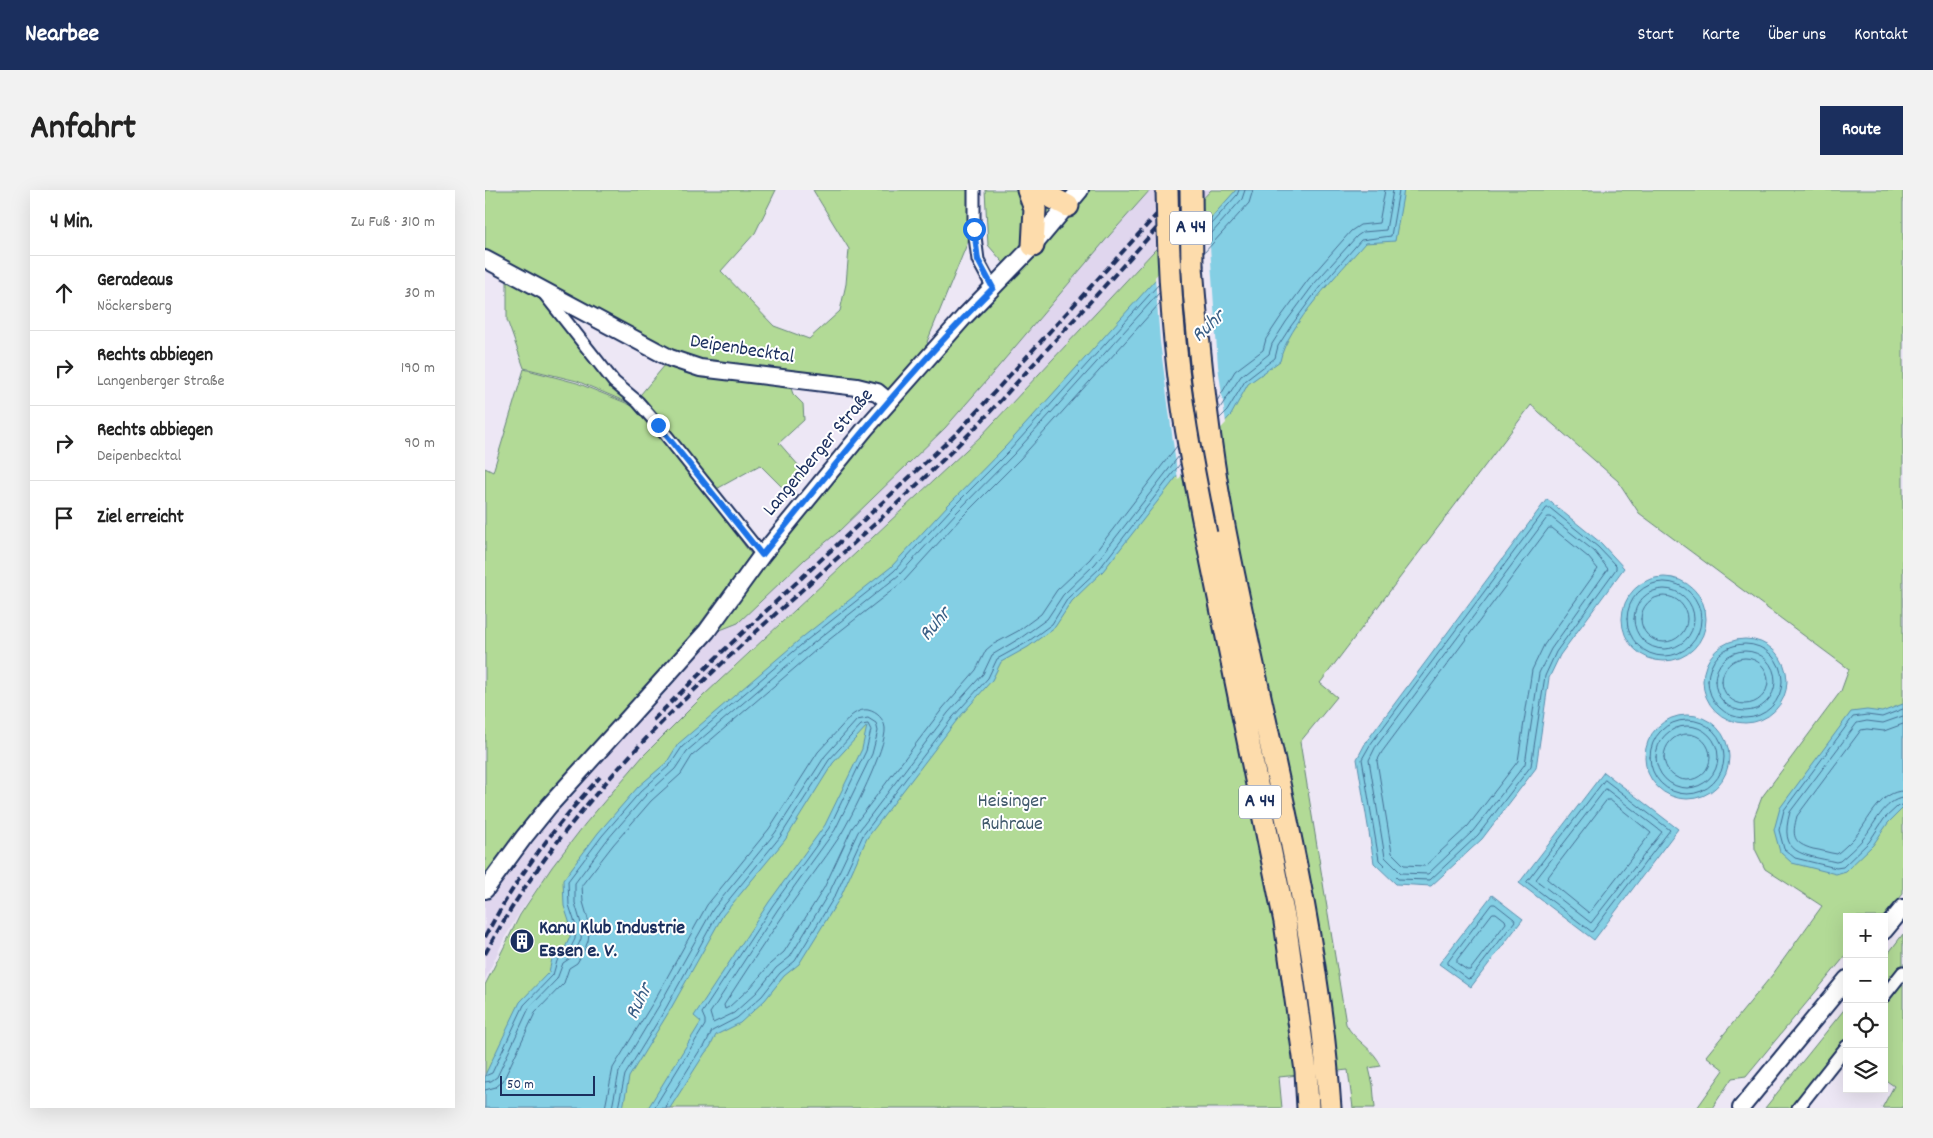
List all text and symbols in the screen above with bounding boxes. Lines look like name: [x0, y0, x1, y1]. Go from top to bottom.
text: Nearbee: [25, 18, 99, 52]
text: Start: [1638, 23, 1674, 48]
text: Karte: [1702, 23, 1740, 48]
text: Über uns: [1768, 23, 1826, 48]
text: Kontakt: [1854, 23, 1908, 48]
text: Anfahrt: [30, 105, 136, 155]
button: Route: [1820, 106, 1903, 155]
text: 4 Min.: [50, 208, 93, 238]
text: Zu Fuß · 310 m: [351, 211, 435, 234]
road number: A 44: [1170, 212, 1212, 244]
route start: [963, 218, 986, 241]
text: Geradeaus: [97, 268, 173, 295]
icon: ahead: [50, 279, 78, 307]
text: 30 m: [405, 282, 435, 305]
text: Nöckersberg: [97, 295, 172, 318]
water label: Ruhr: [1185, 302, 1234, 350]
street label: Deipenbecktal: [688, 328, 796, 372]
text: Rechts abbiegen: [97, 343, 213, 370]
icon: right: [50, 354, 78, 382]
text: 190 m: [401, 357, 435, 380]
text: Langenberger Straße: [97, 370, 224, 393]
street label: Langenberger Straße: [757, 383, 881, 523]
route end: [647, 414, 670, 437]
text: Rechts abbiegen: [97, 418, 213, 445]
icon: right: [50, 429, 78, 457]
text: 90 m: [404, 432, 435, 455]
text: Deipenbecktal: [97, 445, 181, 468]
icon: arrive: [50, 504, 78, 532]
text: Ziel erreicht: [97, 505, 184, 532]
water label: Ruhr: [913, 600, 961, 649]
road number: A 44: [1239, 786, 1281, 818]
park label: Heisinger Ruhraue: [978, 788, 1047, 839]
map controls: [1843, 913, 1888, 1093]
button: +: [1843, 913, 1888, 958]
place label: Kanu Klub Industrie Essen e. V.: [539, 915, 685, 966]
building icon: Kanu Klub Industrie Essen e. V.: [509, 928, 535, 954]
button: −: [1843, 958, 1888, 1003]
water label: Ruhr: [618, 977, 662, 1025]
button: locate: [1843, 1003, 1888, 1048]
button: layers: [1843, 1048, 1888, 1093]
scale bar: [500, 1073, 595, 1096]
text: 50 m: [507, 1075, 534, 1095]

